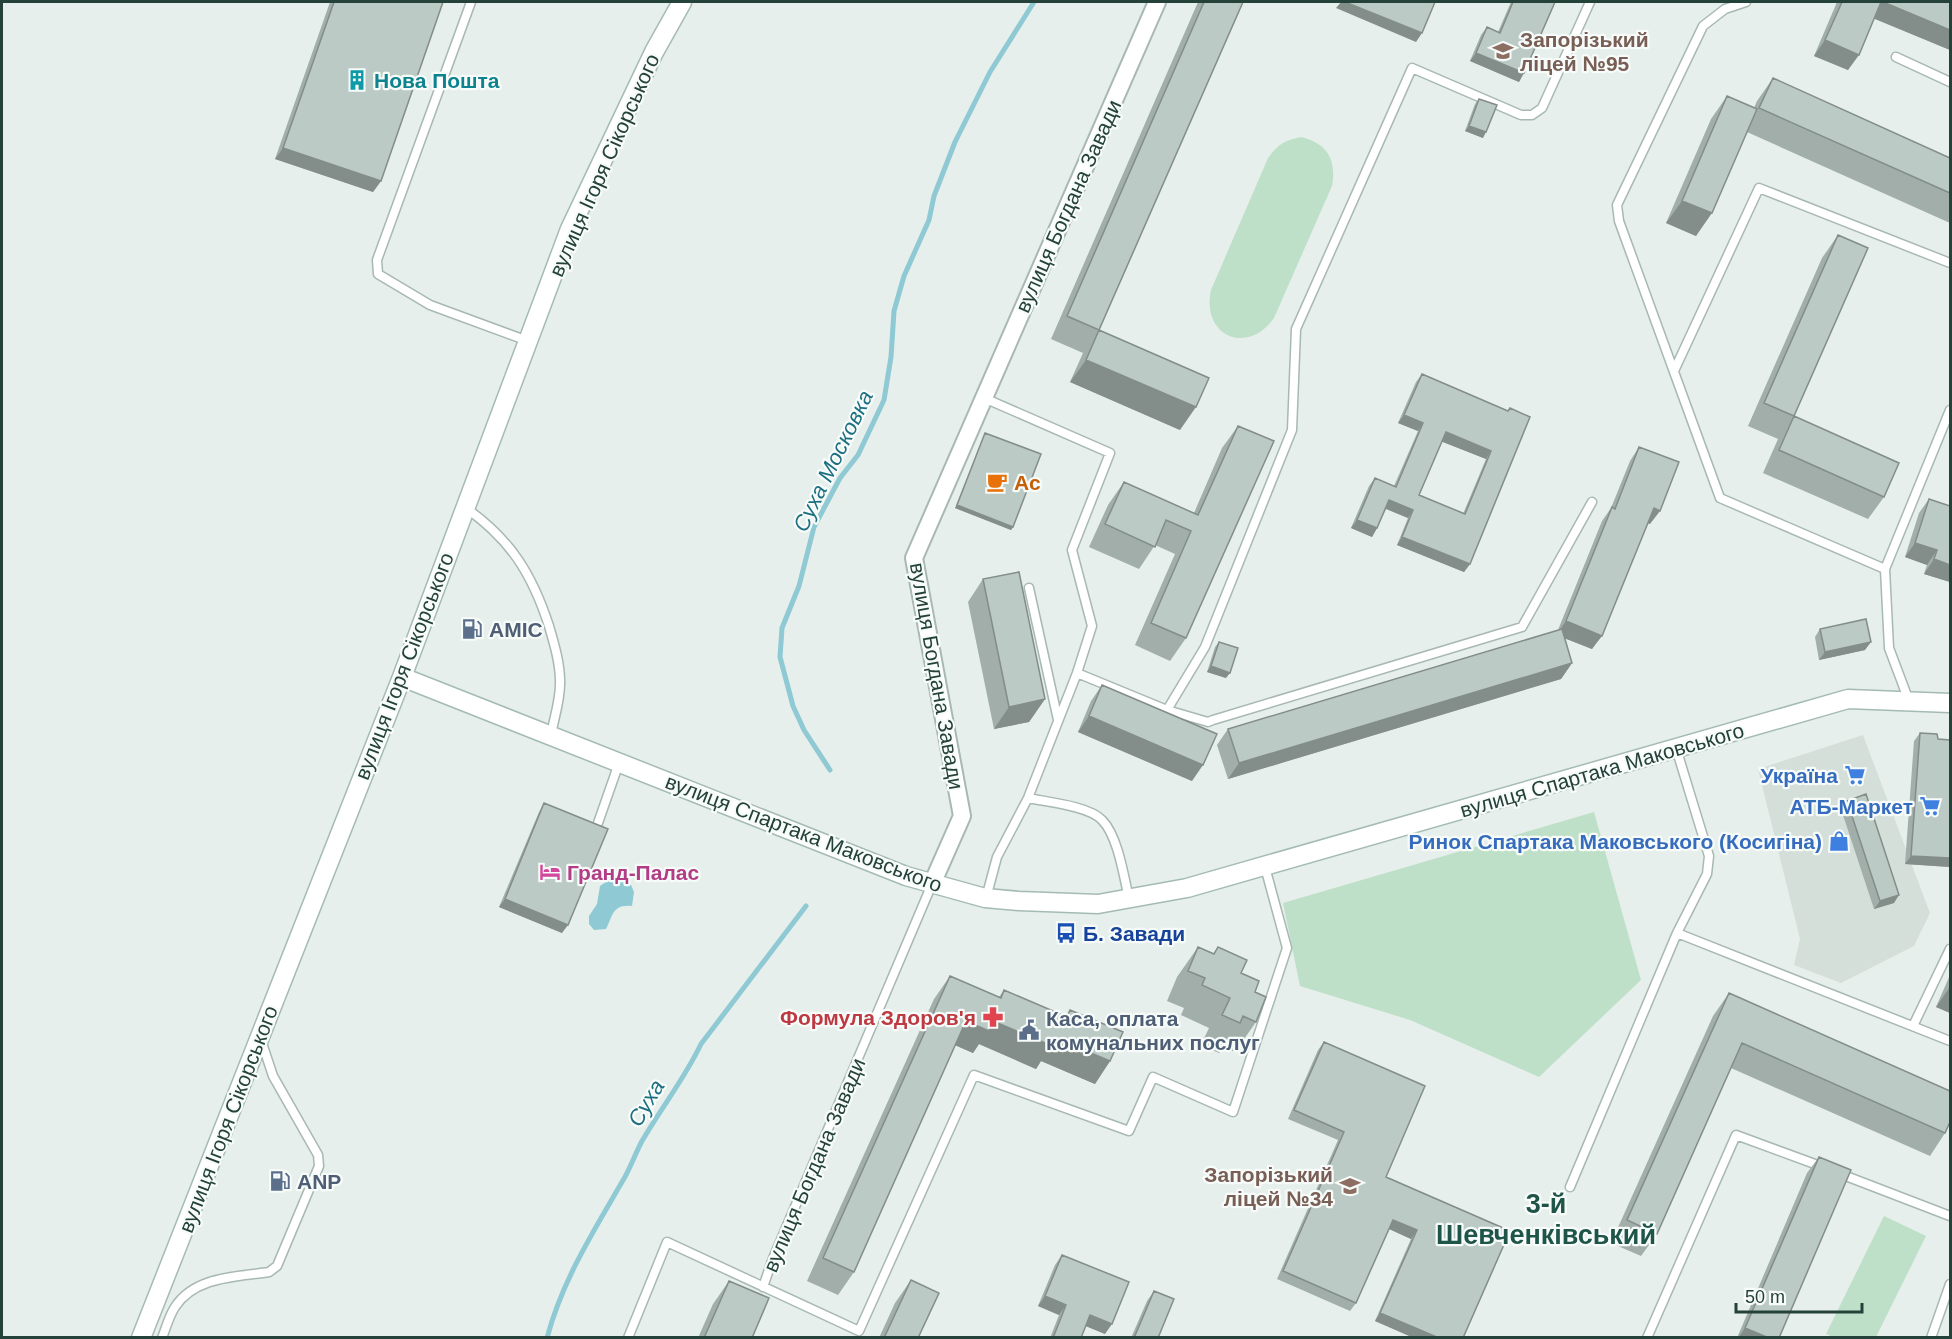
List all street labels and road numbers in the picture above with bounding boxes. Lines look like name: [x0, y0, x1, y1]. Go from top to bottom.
street label: вулиця Ігоря Сікорського: [544, 50, 664, 280]
street label: вулиця Богдана Завади: [1011, 96, 1125, 316]
street label: вулиця Ігоря Сікорського: [350, 549, 458, 783]
street label: вулиця Богдана Завади: [906, 561, 968, 791]
street label: вулиця Спартака Маковського: [1457, 718, 1747, 822]
street label: вулиця Спартака Маковського: [662, 769, 946, 897]
street label: вулиця Ігоря Сікорського: [174, 1002, 282, 1236]
street label: вулиця Богдана Завади: [758, 1055, 870, 1275]

